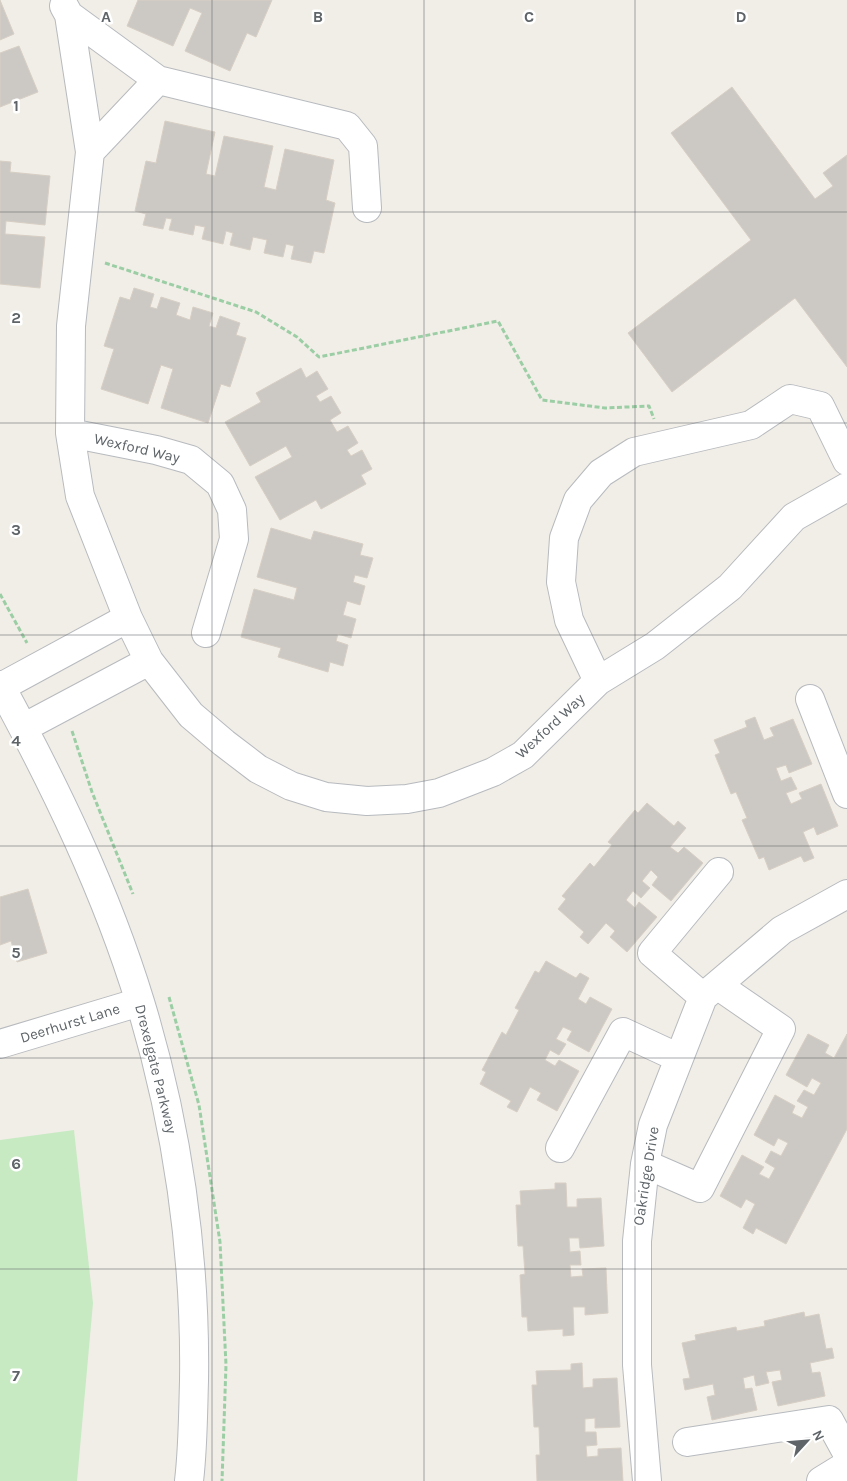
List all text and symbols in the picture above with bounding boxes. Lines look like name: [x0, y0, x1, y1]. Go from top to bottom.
text: A: [101, 7, 111, 26]
text: B: [313, 7, 323, 26]
text: C: [524, 7, 534, 26]
text: D: [736, 7, 747, 26]
text: 1: [13, 96, 19, 115]
text: 2: [11, 308, 21, 327]
street label: Wexford Way: [92, 429, 182, 467]
text: 3: [11, 520, 21, 539]
street label: Wexford Way: [512, 690, 588, 762]
text: 4: [11, 731, 21, 750]
text: 5: [11, 943, 21, 962]
street label: Deerhurst Lane: [18, 999, 122, 1047]
street label: Drexelgate Parkway: [131, 1002, 181, 1136]
street label: Oakridge Drive: [629, 1125, 663, 1227]
text: 6: [11, 1154, 21, 1173]
text: 7: [12, 1366, 20, 1385]
north arrow: [782, 1416, 832, 1466]
text: N: [808, 1427, 828, 1444]

